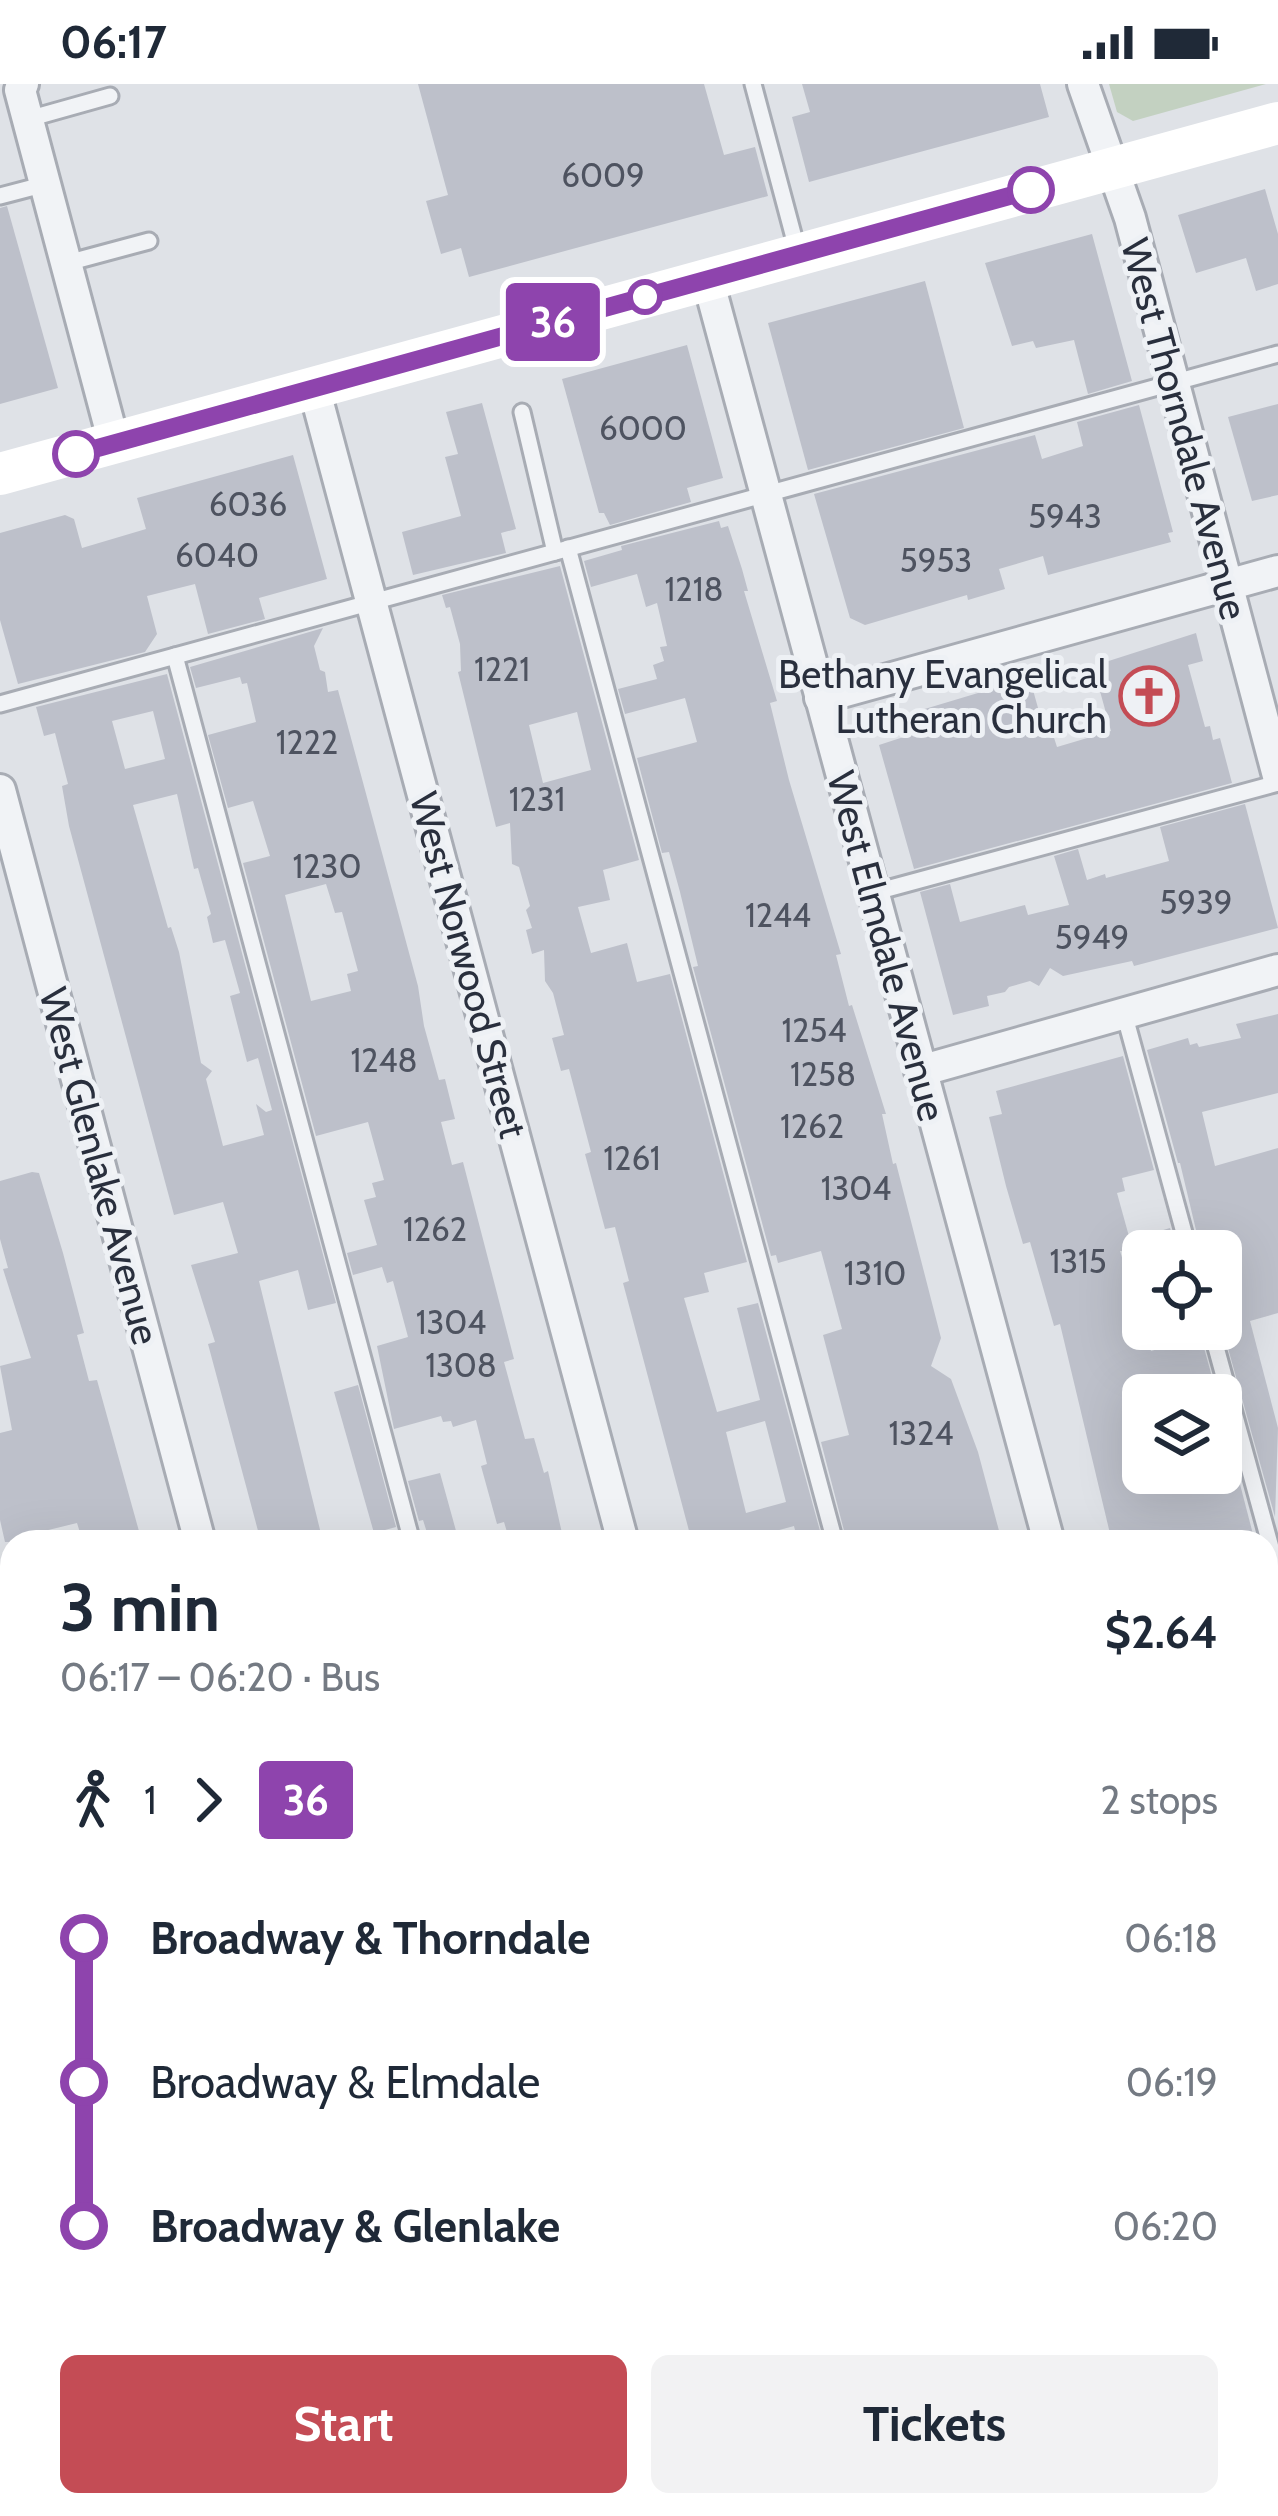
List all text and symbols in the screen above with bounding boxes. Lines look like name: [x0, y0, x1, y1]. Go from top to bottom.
text: 06:17: [60, 15, 167, 69]
house number: 6009: [561, 155, 645, 195]
unlabelled marker: [1009, 168, 1053, 212]
street label: West Thorndale Avenue: [1111, 233, 1259, 625]
unlabelled marker: [629, 281, 661, 313]
line badge: 36: [499, 283, 607, 361]
text: 36: [530, 296, 576, 348]
house number: 6000: [599, 408, 687, 448]
unlabelled marker: [54, 432, 98, 476]
house number: 6036: [209, 484, 287, 524]
house number: 5943: [1028, 496, 1102, 536]
house number: 6040: [175, 535, 259, 575]
house number: 5953: [900, 540, 972, 580]
house number: 1218: [665, 569, 723, 609]
house number: 1221: [474, 649, 530, 689]
place label: Bethany Evangelical Lutheran Church: [778, 650, 1107, 743]
church icon: Bethany Evangelical Lutheran Church: [1118, 665, 1180, 727]
house number: 1222: [276, 722, 338, 762]
street label: West Elmdale Avenue: [817, 766, 957, 1126]
house number: 1231: [509, 779, 565, 819]
street label: West Norwood Street: [400, 787, 538, 1143]
house number: 1230: [293, 846, 361, 886]
house number: 5939: [1159, 882, 1233, 922]
house number: 1244: [745, 895, 811, 935]
house number: 5949: [1055, 917, 1129, 957]
street label: West Glenlake Avenue: [29, 982, 171, 1350]
house number: 1254: [782, 1010, 846, 1050]
house number: 1248: [350, 1040, 418, 1080]
house number: 1258: [790, 1054, 856, 1094]
house number: 1262: [780, 1106, 844, 1146]
house number: 1261: [603, 1138, 661, 1178]
house number: 1304: [821, 1168, 891, 1208]
house number: 1262: [403, 1209, 467, 1249]
map controls: [1122, 1230, 1242, 1494]
button: locate: [1122, 1230, 1242, 1350]
house number: 1315: [1049, 1241, 1107, 1281]
house number: 1310: [844, 1253, 906, 1293]
house number: 1304: [416, 1302, 486, 1342]
house number: 1308: [425, 1345, 497, 1385]
button: layers: [1122, 1374, 1242, 1494]
house number: 1324: [889, 1413, 953, 1453]
text: 3 min: [60, 1567, 220, 1648]
text: $2.64: [1105, 1605, 1218, 1659]
text: 06:17 – 06:20 · Bus: [60, 1653, 380, 1701]
icon: walk: [60, 1767, 126, 1833]
icon: forward: [175, 1767, 241, 1833]
text: 36: [283, 1774, 329, 1826]
text: 1: [144, 1776, 157, 1824]
text: 2 stops: [1100, 1776, 1218, 1824]
text: Broadway & Thorndale: [150, 1911, 590, 1965]
text: 06:18: [1124, 1914, 1218, 1962]
text: Broadway & Elmdale: [150, 2055, 540, 2109]
text: 06:19: [1126, 2058, 1218, 2106]
text: Broadway & Glenlake: [150, 2199, 560, 2253]
text: 06:20: [1113, 2202, 1218, 2250]
button: Start: [60, 2355, 627, 2493]
button: Tickets: [651, 2355, 1218, 2493]

